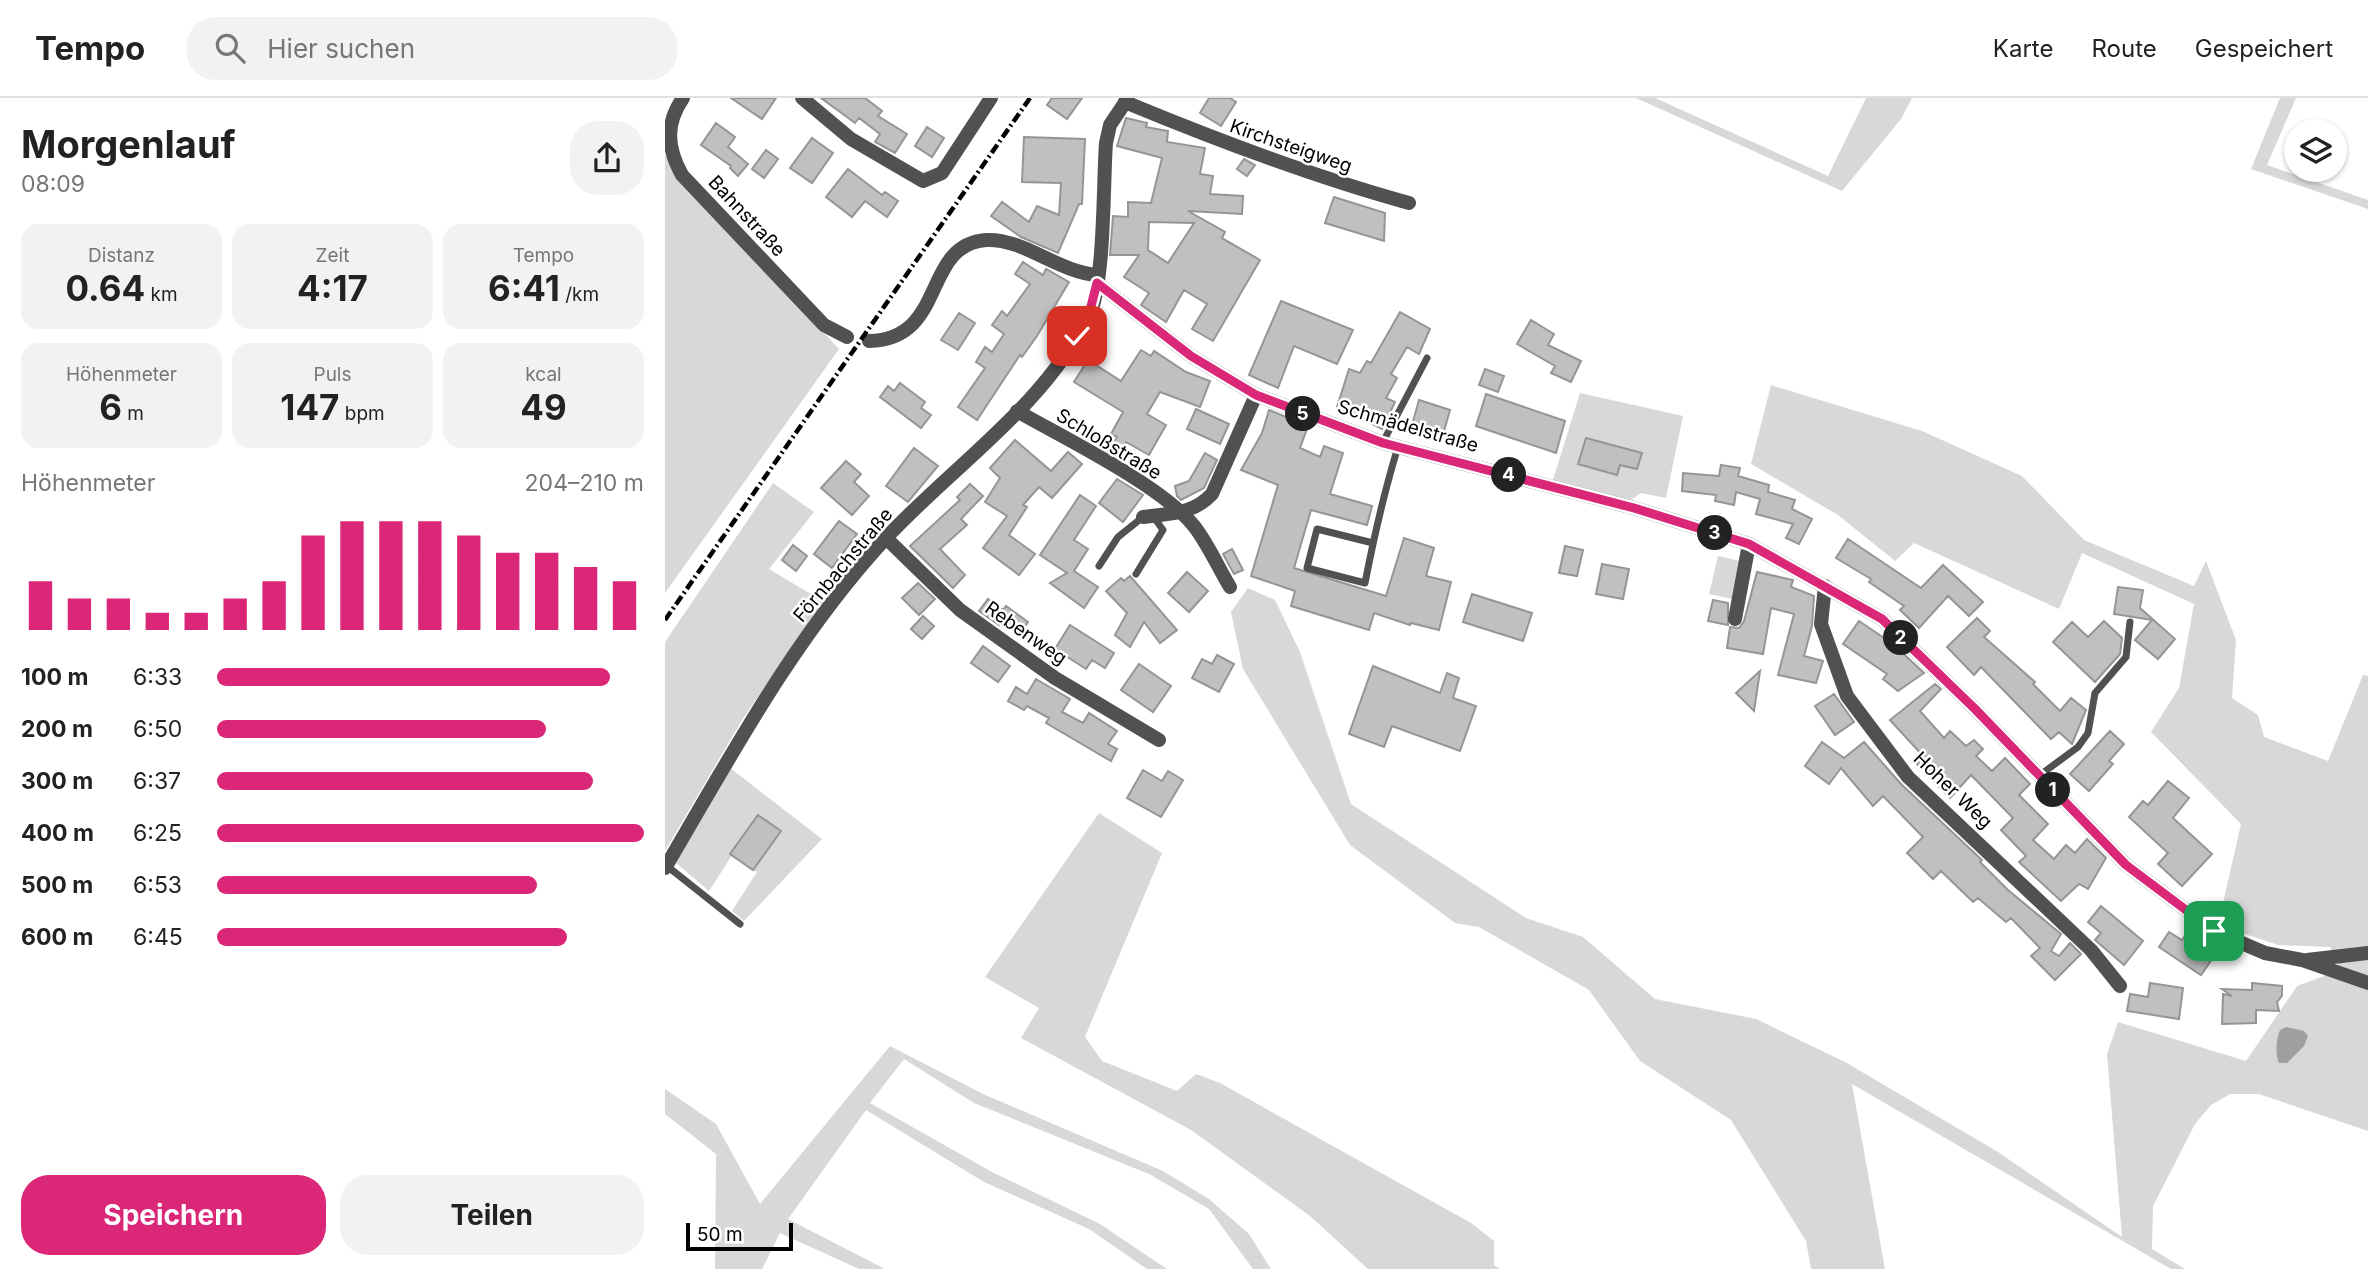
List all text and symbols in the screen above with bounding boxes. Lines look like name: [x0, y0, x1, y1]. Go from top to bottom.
search box: [187, 17, 677, 80]
text: Tempo: [35, 28, 145, 68]
icon: search: [211, 29, 249, 67]
text: Hier suchen: [267, 33, 415, 64]
text: Karte: [1993, 34, 2053, 63]
text: Route: [2091, 34, 2157, 63]
text: Gespeichert: [2195, 34, 2333, 63]
street label: Kirchsteigweg: [1227, 114, 1355, 178]
map controls: [2284, 119, 2347, 182]
button: layers: [2284, 119, 2347, 182]
text: Morgenlauf: [21, 121, 236, 167]
button: share: [570, 121, 644, 195]
text: 08:09: [21, 170, 85, 198]
street label: Bahnstraße: [704, 171, 790, 261]
text: Distanz: [88, 244, 155, 267]
text: Zeit: [316, 244, 349, 267]
text: Tempo: [513, 244, 574, 267]
text: 0.64: [65, 267, 145, 309]
text: 4:17: [297, 267, 368, 309]
text: 6:41: [488, 267, 560, 309]
text: km: [145, 283, 178, 306]
text: /km: [560, 283, 599, 306]
pin: [1047, 306, 1107, 366]
icon: check: [1058, 317, 1096, 355]
text: Höhenmeter: [66, 363, 177, 386]
text: Puls: [314, 363, 352, 386]
text: kcal: [525, 363, 562, 386]
text: 6: [99, 386, 122, 428]
text: 147: [280, 386, 339, 428]
text: 49: [520, 386, 567, 428]
street label: Schmädelstraße: [1335, 395, 1481, 457]
pin: 5: [1285, 396, 1321, 432]
text: m: [122, 402, 144, 425]
text: bpm: [339, 402, 385, 425]
text: 5: [1296, 402, 1309, 425]
street label: Schloßstraße: [1052, 404, 1166, 484]
pin: 4: [1491, 458, 1527, 492]
text: 4: [1502, 463, 1515, 486]
text: Höhenmeter: [21, 469, 155, 497]
text: 204–210 m: [525, 469, 644, 497]
street label: Förnbachstraße: [789, 503, 897, 627]
pin: 3: [1697, 516, 1733, 550]
text: 3: [1708, 521, 1721, 544]
street label: Rebenweg: [981, 596, 1071, 670]
pin: 2: [1883, 620, 1919, 656]
text: 2: [1895, 626, 1906, 649]
text: 100 m: [21, 663, 88, 691]
text: 6:33: [133, 663, 182, 691]
text: 200 m: [21, 715, 93, 743]
text: 6:50: [133, 715, 182, 743]
street label: Hoher Weg: [1909, 747, 1997, 833]
text: 300 m: [21, 767, 93, 795]
text: 6:37: [133, 767, 181, 795]
pin: 1: [2035, 772, 2071, 808]
text: 1: [2048, 778, 2057, 801]
text: 400 m: [21, 819, 94, 847]
text: 6:25: [133, 819, 182, 847]
text: 500 m: [21, 871, 93, 899]
text: 6:53: [133, 871, 182, 899]
pin: [2184, 901, 2244, 961]
icon: arrive: [2195, 912, 2233, 950]
text: 600 m: [21, 923, 93, 951]
text: 6:45: [133, 923, 183, 951]
button: Speichern: [21, 1175, 326, 1255]
button: Teilen: [340, 1175, 644, 1255]
scale bar: [686, 1220, 793, 1252]
text: 50 m: [697, 1223, 743, 1246]

